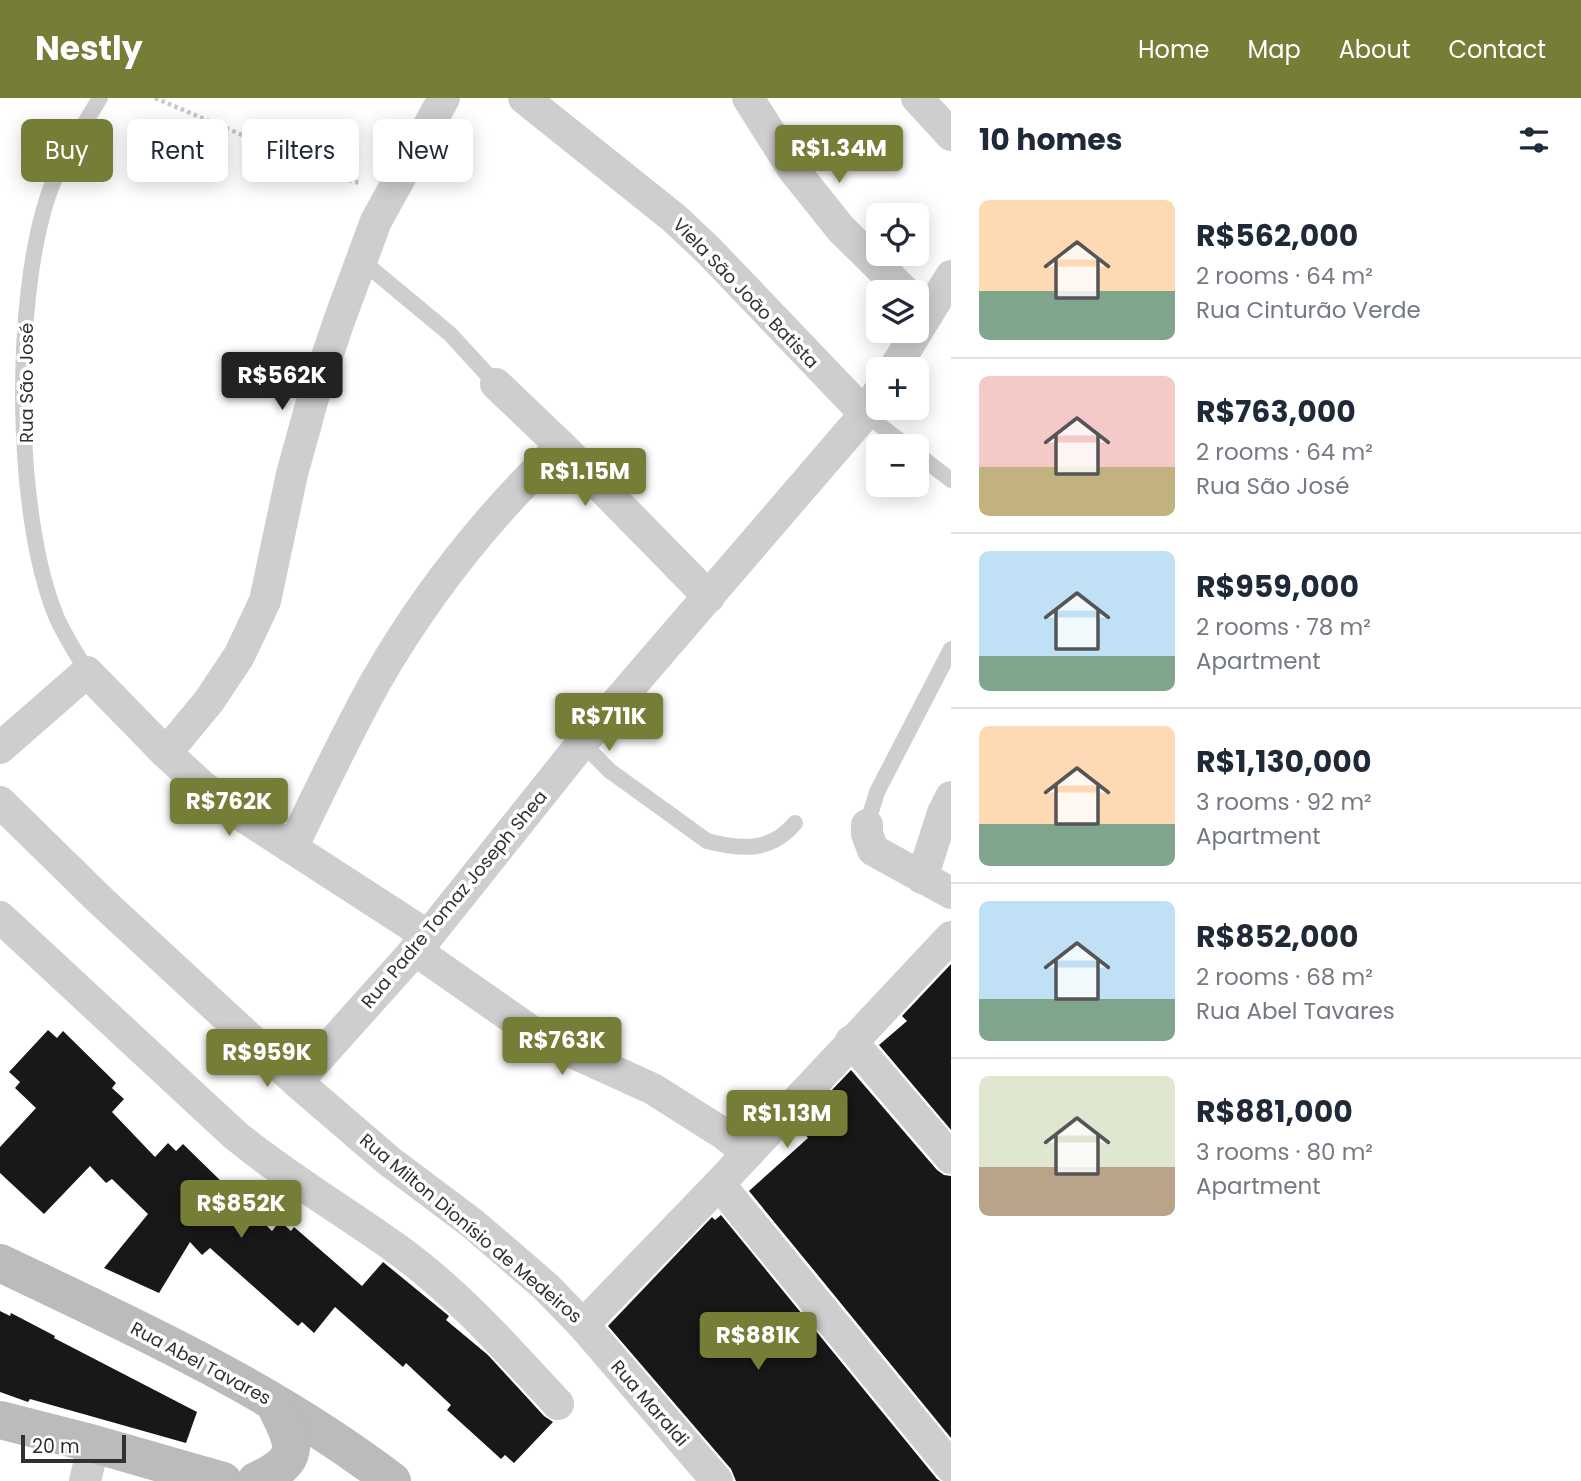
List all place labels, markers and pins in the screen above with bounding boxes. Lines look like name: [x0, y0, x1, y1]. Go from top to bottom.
pin: R$1.34M: [774, 126, 904, 185]
pin: R$562K: [225, 352, 339, 412]
pin: R$1.15M: [520, 448, 650, 508]
pin: R$711K: [552, 694, 666, 753]
pin: R$762K: [172, 778, 286, 838]
pin: R$763K: [505, 1018, 619, 1077]
pin: R$959K: [210, 1030, 324, 1089]
pin: R$1.13M: [722, 1090, 852, 1150]
pin: R$852K: [184, 1180, 298, 1240]
pin: R$881K: [701, 1312, 815, 1372]

